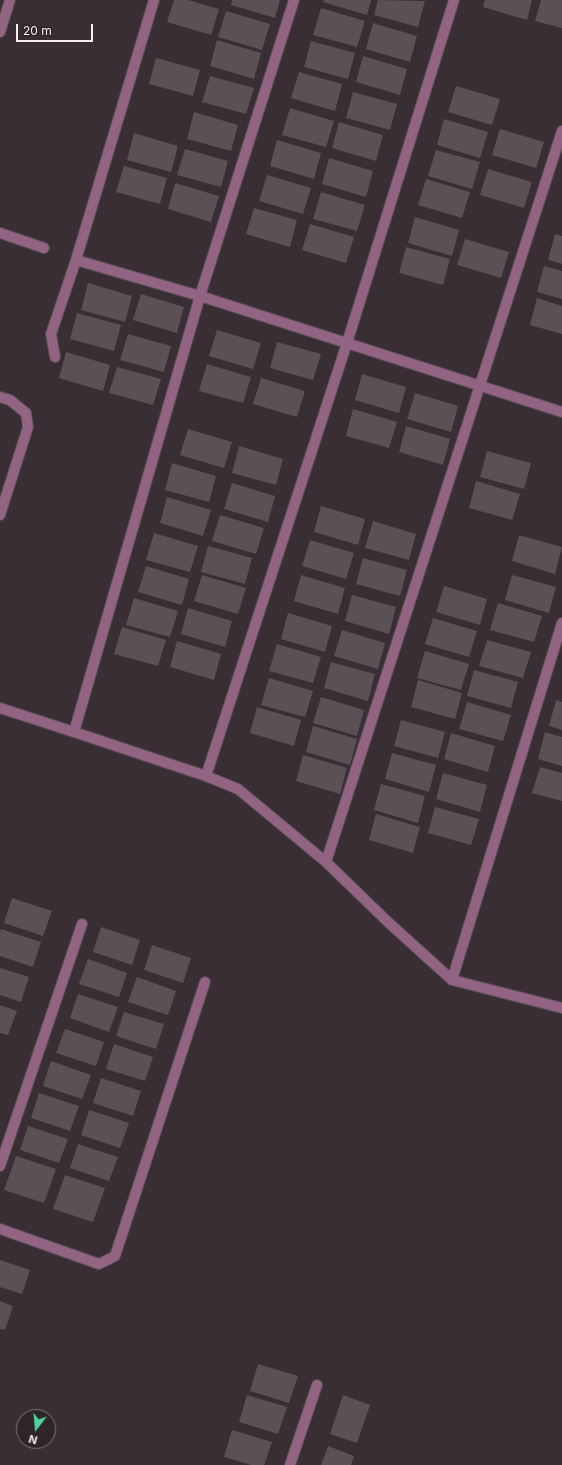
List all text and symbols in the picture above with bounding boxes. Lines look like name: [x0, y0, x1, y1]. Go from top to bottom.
scale bar: [18, 16, 95, 42]
text: 20 m: [23, 23, 52, 38]
north arrow: [16, 1409, 56, 1449]
text: N: [27, 1432, 39, 1447]

